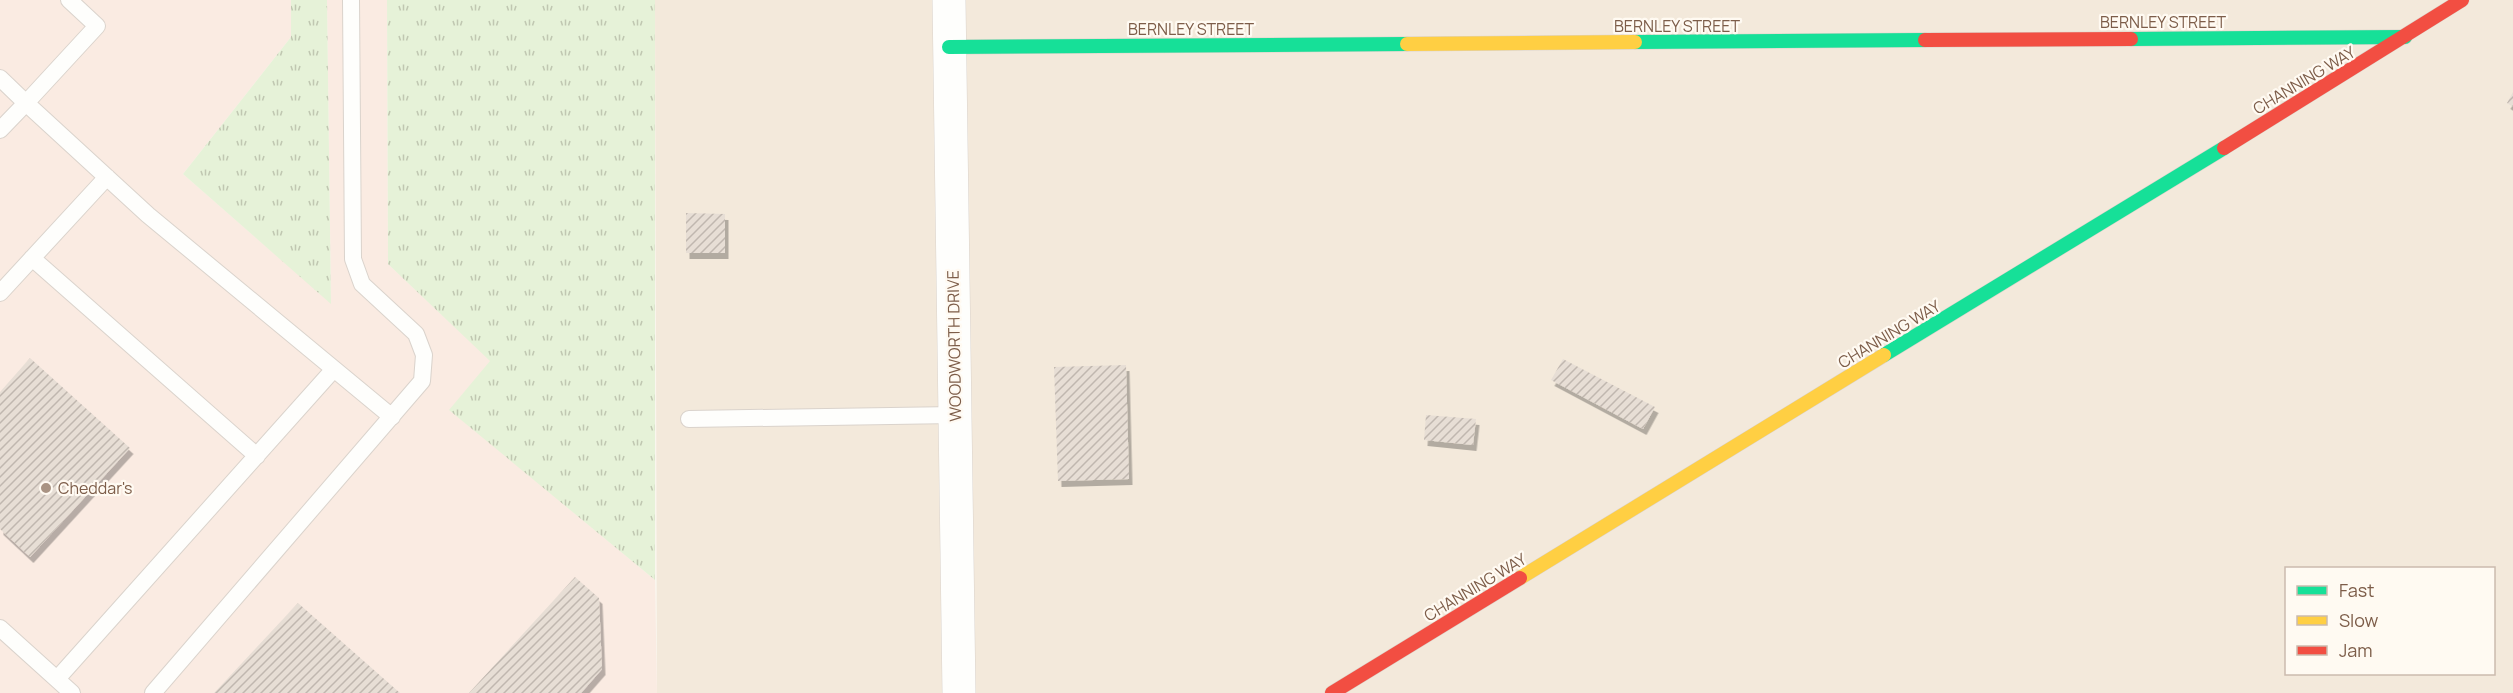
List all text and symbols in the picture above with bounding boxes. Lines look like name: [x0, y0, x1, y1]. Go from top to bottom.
street label: BERNLEY STREET: [2100, 11, 2226, 33]
street label: BERNLEY STREET: [1614, 15, 1740, 37]
street label: BERNLEY STREET: [1128, 18, 1254, 40]
street label: CHANNING WAY: [2249, 41, 2359, 119]
street label: WOODWORTH DRIVE: [942, 270, 966, 422]
street label: CHANNING WAY: [1834, 295, 1944, 373]
place label: Cheddar's: [58, 477, 132, 499]
marker: Cheddar's: [39, 481, 53, 495]
street label: CHANNING WAY: [1420, 548, 1530, 626]
legend: [2285, 567, 2495, 675]
text: Fast: [2339, 578, 2374, 602]
text: Slow: [2339, 608, 2379, 632]
text: Jam: [2339, 638, 2373, 662]

